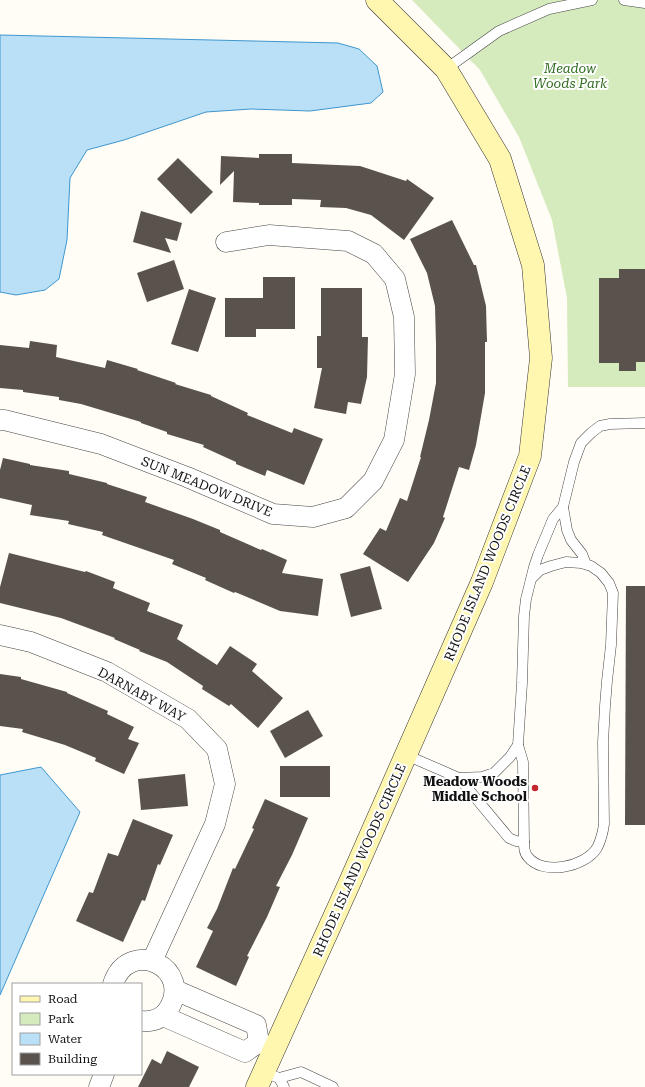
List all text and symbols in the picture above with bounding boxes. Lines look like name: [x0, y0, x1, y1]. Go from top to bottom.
park label: Meadow Woods Park: [533, 61, 608, 91]
street label: SUN MEADOW DRIVE: [139, 453, 275, 520]
street label: RHODE ISLAND WOODS CIRCLE: [441, 463, 534, 663]
street label: DARNABY WAY: [95, 664, 188, 725]
street label: RHODE ISLAND WOODS CIRCLE: [310, 761, 409, 959]
place label: Meadow Woods Middle School: [423, 774, 528, 804]
marker: Meadow Woods Middle School: [530, 783, 540, 793]
legend: [12, 983, 142, 1075]
text: Road: [48, 992, 78, 1006]
text: Park: [48, 1012, 75, 1026]
text: Water: [48, 1032, 82, 1046]
text: Building: [48, 1052, 97, 1066]

